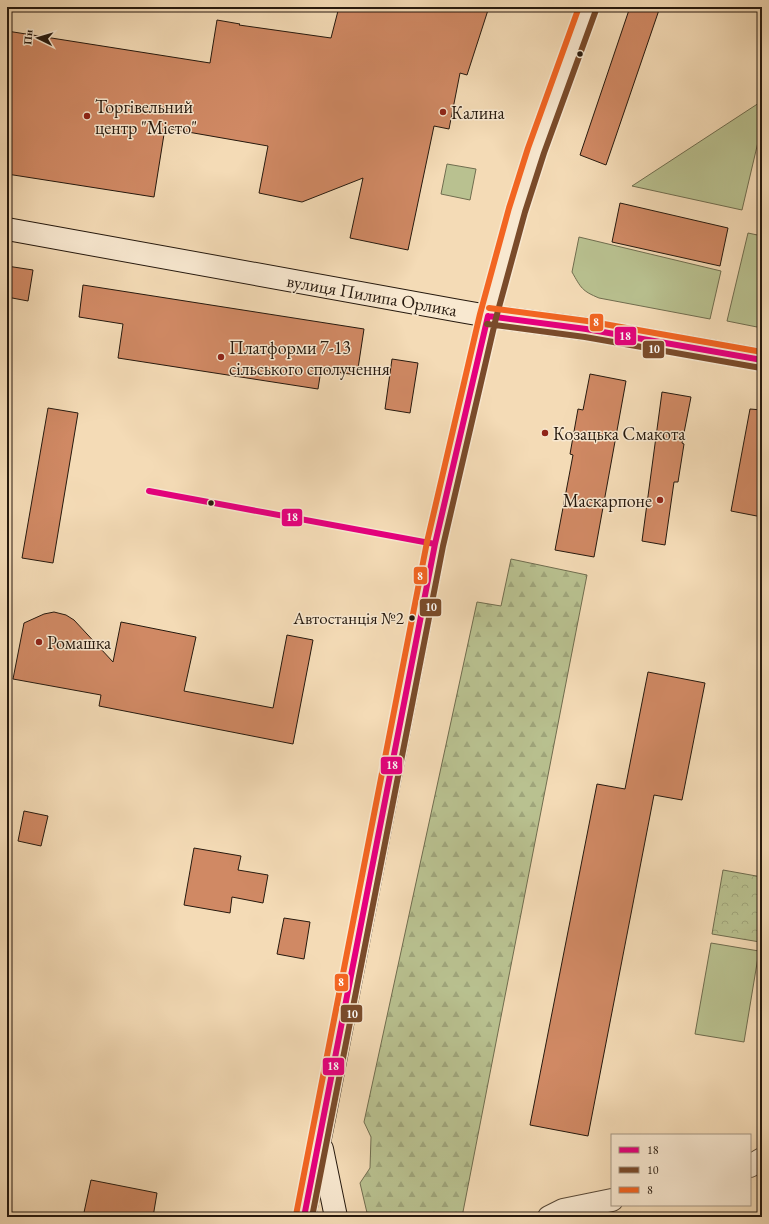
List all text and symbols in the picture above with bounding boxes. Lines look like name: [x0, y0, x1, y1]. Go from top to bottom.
north arrow: [18, 18, 58, 58]
text: Пн: [20, 28, 36, 45]
unlabelled marker: [575, 49, 585, 59]
place label: Торгівельний центр "Місто": [95, 95, 197, 139]
place label: Калина: [451, 101, 506, 124]
marker: Калина: [438, 107, 448, 117]
marker: Торгівельний центр "Місто": [82, 111, 92, 121]
street label: вулиця Пилипа Орлика: [285, 269, 460, 321]
line badge: 8: [589, 313, 604, 332]
text: 8: [593, 315, 599, 329]
line badge: 18: [614, 326, 637, 346]
text: 18: [619, 329, 631, 343]
place label: Платформи 7-13 сільського сполучення: [229, 336, 390, 380]
line badge: 10: [642, 340, 665, 359]
text: 10: [648, 342, 660, 356]
marker: Платформи 7-13 сільського сполучення: [216, 352, 226, 362]
place label: Козацька Смакота: [553, 422, 686, 445]
marker: Козацька Смакота: [540, 428, 550, 438]
place label: Маскарпоне: [563, 489, 652, 512]
marker: Маскарпоне: [655, 495, 665, 505]
unlabelled marker: [206, 498, 216, 508]
line badge: 18: [281, 508, 303, 527]
text: 18: [286, 510, 298, 524]
line badge: 8: [413, 566, 428, 585]
text: 8: [417, 569, 423, 583]
line badge: 10: [419, 598, 442, 617]
text: 10: [425, 600, 437, 614]
place label: Автостанція №2: [292, 607, 404, 629]
marker: Автостанція №2: [407, 613, 417, 623]
place label: Ромашка: [47, 631, 112, 654]
marker: Ромашка: [34, 637, 44, 647]
line badge: 18: [380, 756, 403, 775]
text: 18: [386, 758, 398, 772]
line badge: 8: [334, 973, 349, 992]
text: 8: [338, 975, 344, 989]
line badge: 10: [340, 1004, 363, 1023]
text: 10: [346, 1007, 358, 1021]
line badge: 18: [322, 1057, 345, 1076]
text: 18: [327, 1059, 339, 1073]
legend: [611, 1134, 751, 1206]
text: 18: [647, 1142, 659, 1158]
text: 10: [647, 1162, 659, 1178]
text: 8: [647, 1182, 653, 1198]

